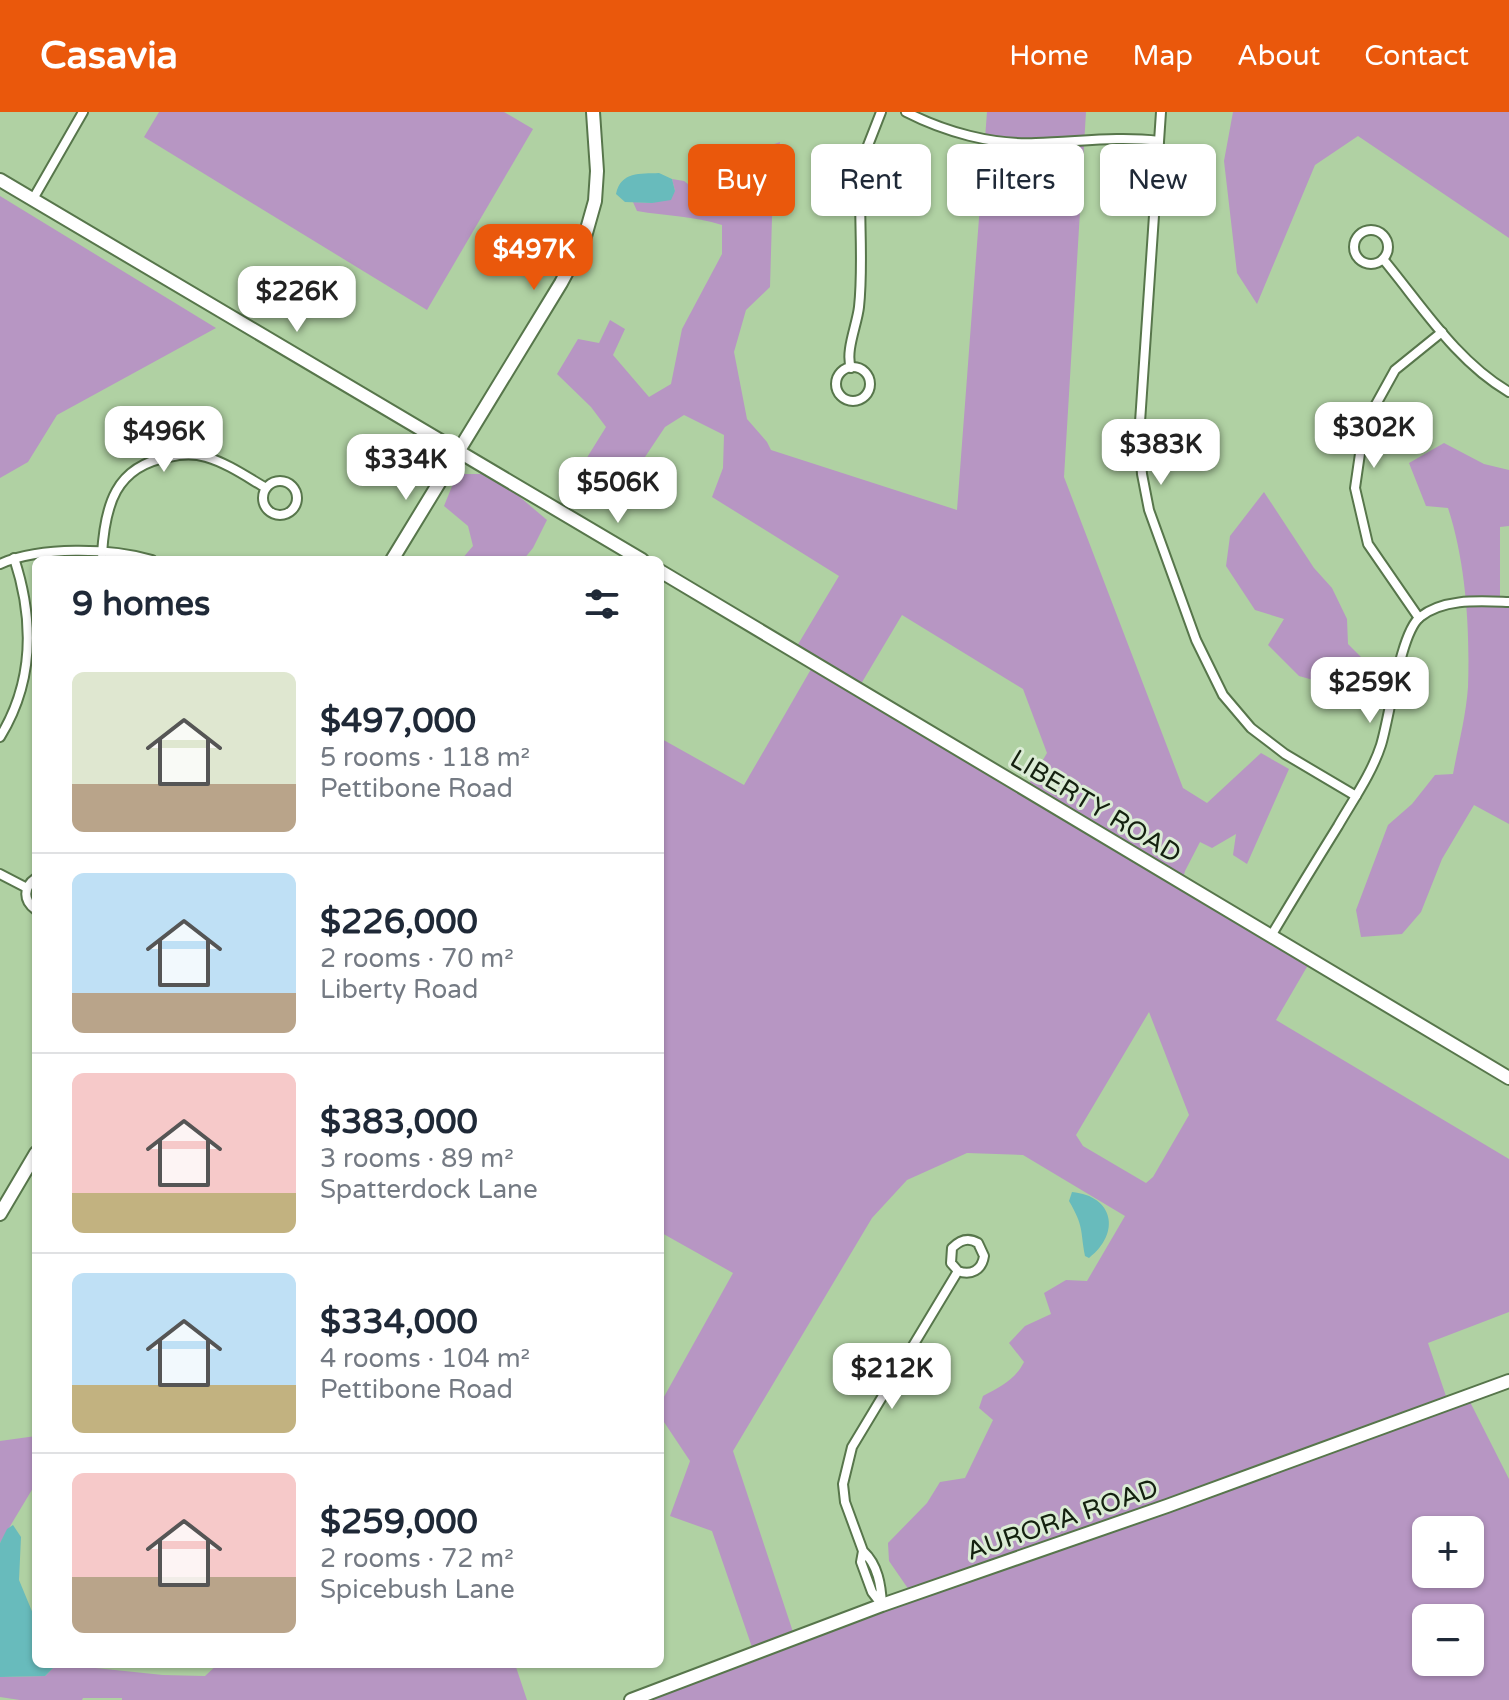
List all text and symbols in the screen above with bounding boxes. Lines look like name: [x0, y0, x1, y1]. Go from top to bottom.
text: Casavia: [40, 33, 178, 79]
text: Home: [1009, 39, 1089, 73]
text: Map: [1133, 39, 1193, 73]
text: About: [1237, 39, 1320, 73]
text: Contact: [1364, 39, 1469, 73]
chip: Buy: [688, 144, 795, 216]
chip: Rent: [811, 144, 931, 216]
chip: Filters: [947, 144, 1084, 216]
chip: New: [1100, 144, 1216, 216]
pin: $497K: [478, 224, 590, 292]
text: $497K: [493, 234, 575, 265]
pin: $226K: [241, 266, 353, 334]
text: $226K: [256, 276, 338, 307]
pin: $302K: [1318, 402, 1430, 470]
pin: $496K: [108, 406, 220, 474]
text: $302K: [1333, 412, 1415, 443]
text: $496K: [123, 416, 205, 447]
pin: $383K: [1105, 419, 1217, 487]
text: $383K: [1120, 429, 1202, 460]
pin: $334K: [350, 434, 462, 502]
text: $334K: [365, 444, 447, 475]
pin: $506K: [562, 457, 674, 525]
text: $506K: [577, 467, 659, 498]
icon: filters: [580, 582, 624, 626]
text: 9 homes: [72, 584, 210, 625]
pin: $259K: [1314, 657, 1426, 725]
text: $259K: [1329, 667, 1411, 698]
text: $497,000: [320, 701, 476, 742]
icon: home: [136, 704, 232, 800]
text: 5 rooms · 118 m²: [320, 742, 530, 773]
street label: LIBERTY ROAD: [1005, 743, 1187, 870]
text: Pettibone Road: [320, 773, 513, 804]
text: $226,000: [320, 902, 478, 943]
icon: home: [136, 905, 232, 1001]
text: 2 rooms · 70 m²: [320, 943, 514, 974]
text: Liberty Road: [320, 974, 478, 1005]
text: $383,000: [320, 1102, 478, 1143]
icon: home: [136, 1105, 232, 1201]
text: 3 rooms · 89 m²: [320, 1143, 514, 1174]
text: Spatterdock Lane: [320, 1174, 538, 1205]
text: $334,000: [320, 1302, 478, 1343]
icon: home: [136, 1305, 232, 1401]
text: 4 rooms · 104 m²: [320, 1343, 530, 1374]
pin: $212K: [836, 1343, 948, 1411]
text: $212K: [851, 1353, 933, 1384]
text: Pettibone Road: [320, 1374, 513, 1405]
street label: AURORA ROAD: [962, 1472, 1162, 1567]
text: $259,000: [320, 1502, 478, 1543]
icon: home: [136, 1505, 232, 1601]
map controls: [1412, 1516, 1484, 1676]
button: +: [1412, 1516, 1484, 1588]
text: 2 rooms · 72 m²: [320, 1543, 514, 1574]
text: Spicebush Lane: [320, 1574, 515, 1605]
button: −: [1412, 1604, 1484, 1676]

